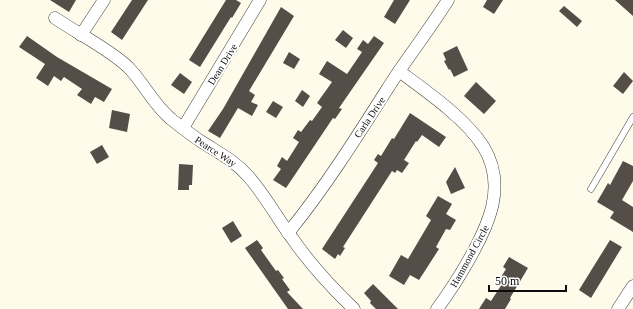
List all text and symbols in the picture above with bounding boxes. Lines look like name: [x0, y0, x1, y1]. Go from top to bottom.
street label: Dean Drive: [205, 41, 240, 87]
street label: Carla Drive: [352, 94, 387, 140]
street label: Pearce Way: [193, 134, 238, 169]
street label: Hammond Circle: [448, 223, 491, 289]
scale bar: [489, 267, 566, 293]
text: 50 m: [495, 274, 520, 288]

